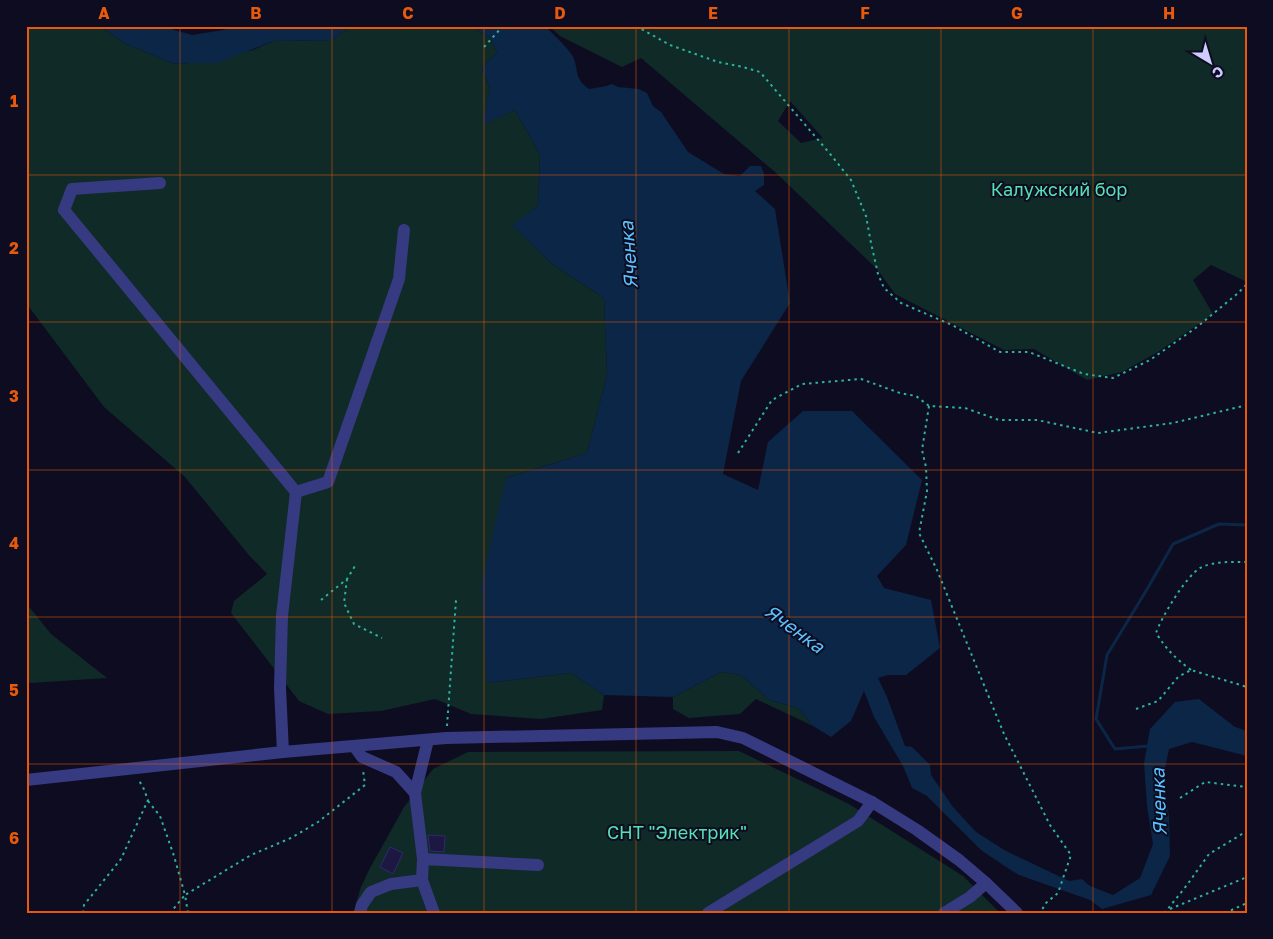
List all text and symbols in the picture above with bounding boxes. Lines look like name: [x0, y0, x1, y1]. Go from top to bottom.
text: A: [98, 3, 110, 23]
text: B: [250, 3, 262, 23]
text: C: [402, 3, 414, 23]
text: D: [554, 3, 566, 23]
text: E: [708, 3, 718, 23]
text: F: [860, 3, 870, 23]
text: G: [1011, 3, 1023, 23]
text: H: [1163, 3, 1175, 23]
north arrow: [1186, 38, 1236, 88]
text: С: [1209, 63, 1227, 82]
text: 1: [10, 91, 18, 111]
park label: Калужский бор: [991, 178, 1127, 200]
water label: Яченка: [614, 219, 642, 290]
text: 2: [9, 238, 19, 258]
text: 3: [9, 386, 19, 406]
text: 4: [9, 533, 19, 553]
water label: Яченка: [761, 599, 830, 658]
text: 5: [9, 680, 19, 700]
water label: Яченка: [1145, 767, 1171, 836]
park label: СНТ "Электрик": [607, 821, 747, 843]
text: 6: [9, 828, 19, 848]

